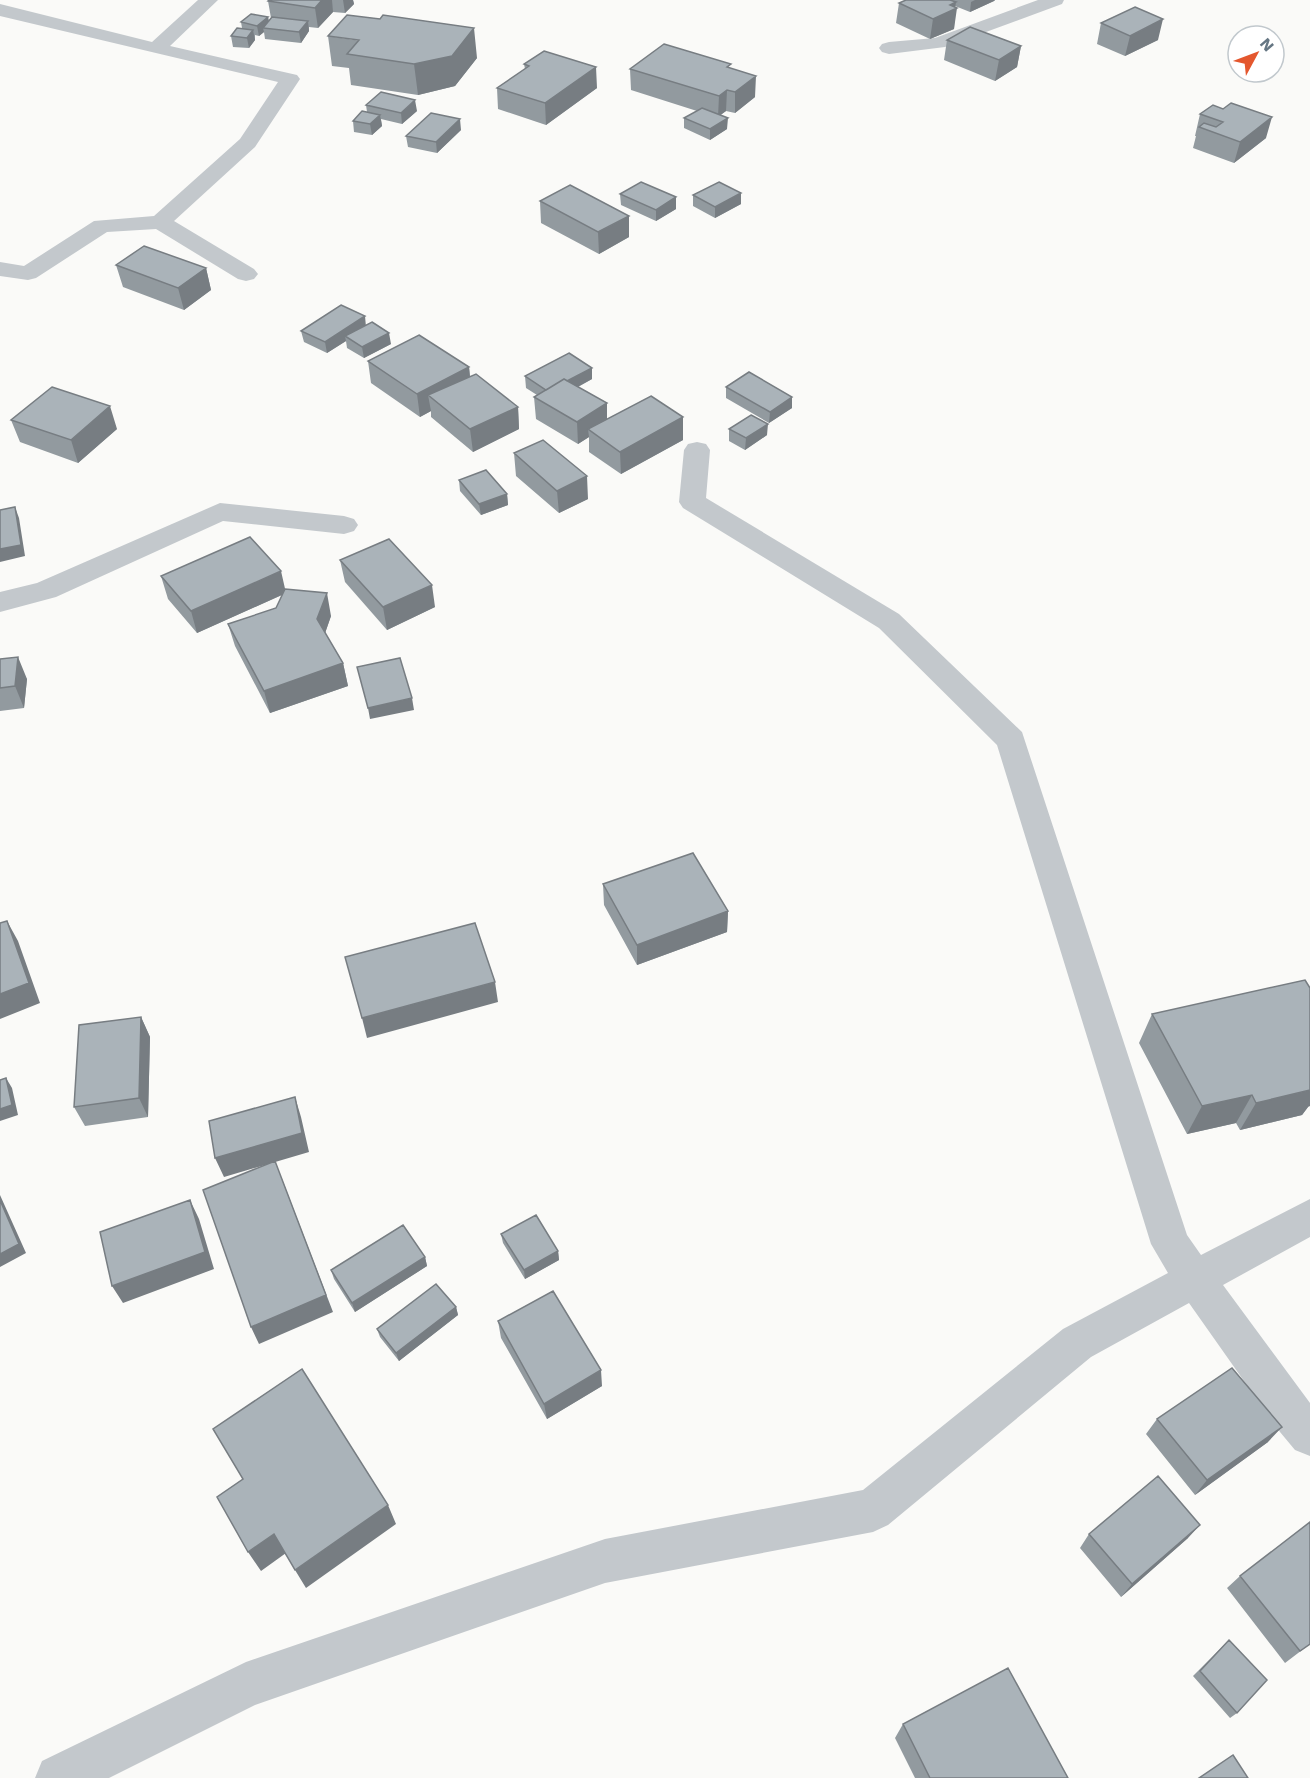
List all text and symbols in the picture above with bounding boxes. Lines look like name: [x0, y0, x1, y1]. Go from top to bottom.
north arrow: [1226, 24, 1286, 84]
text: N: [1256, 34, 1278, 55]

